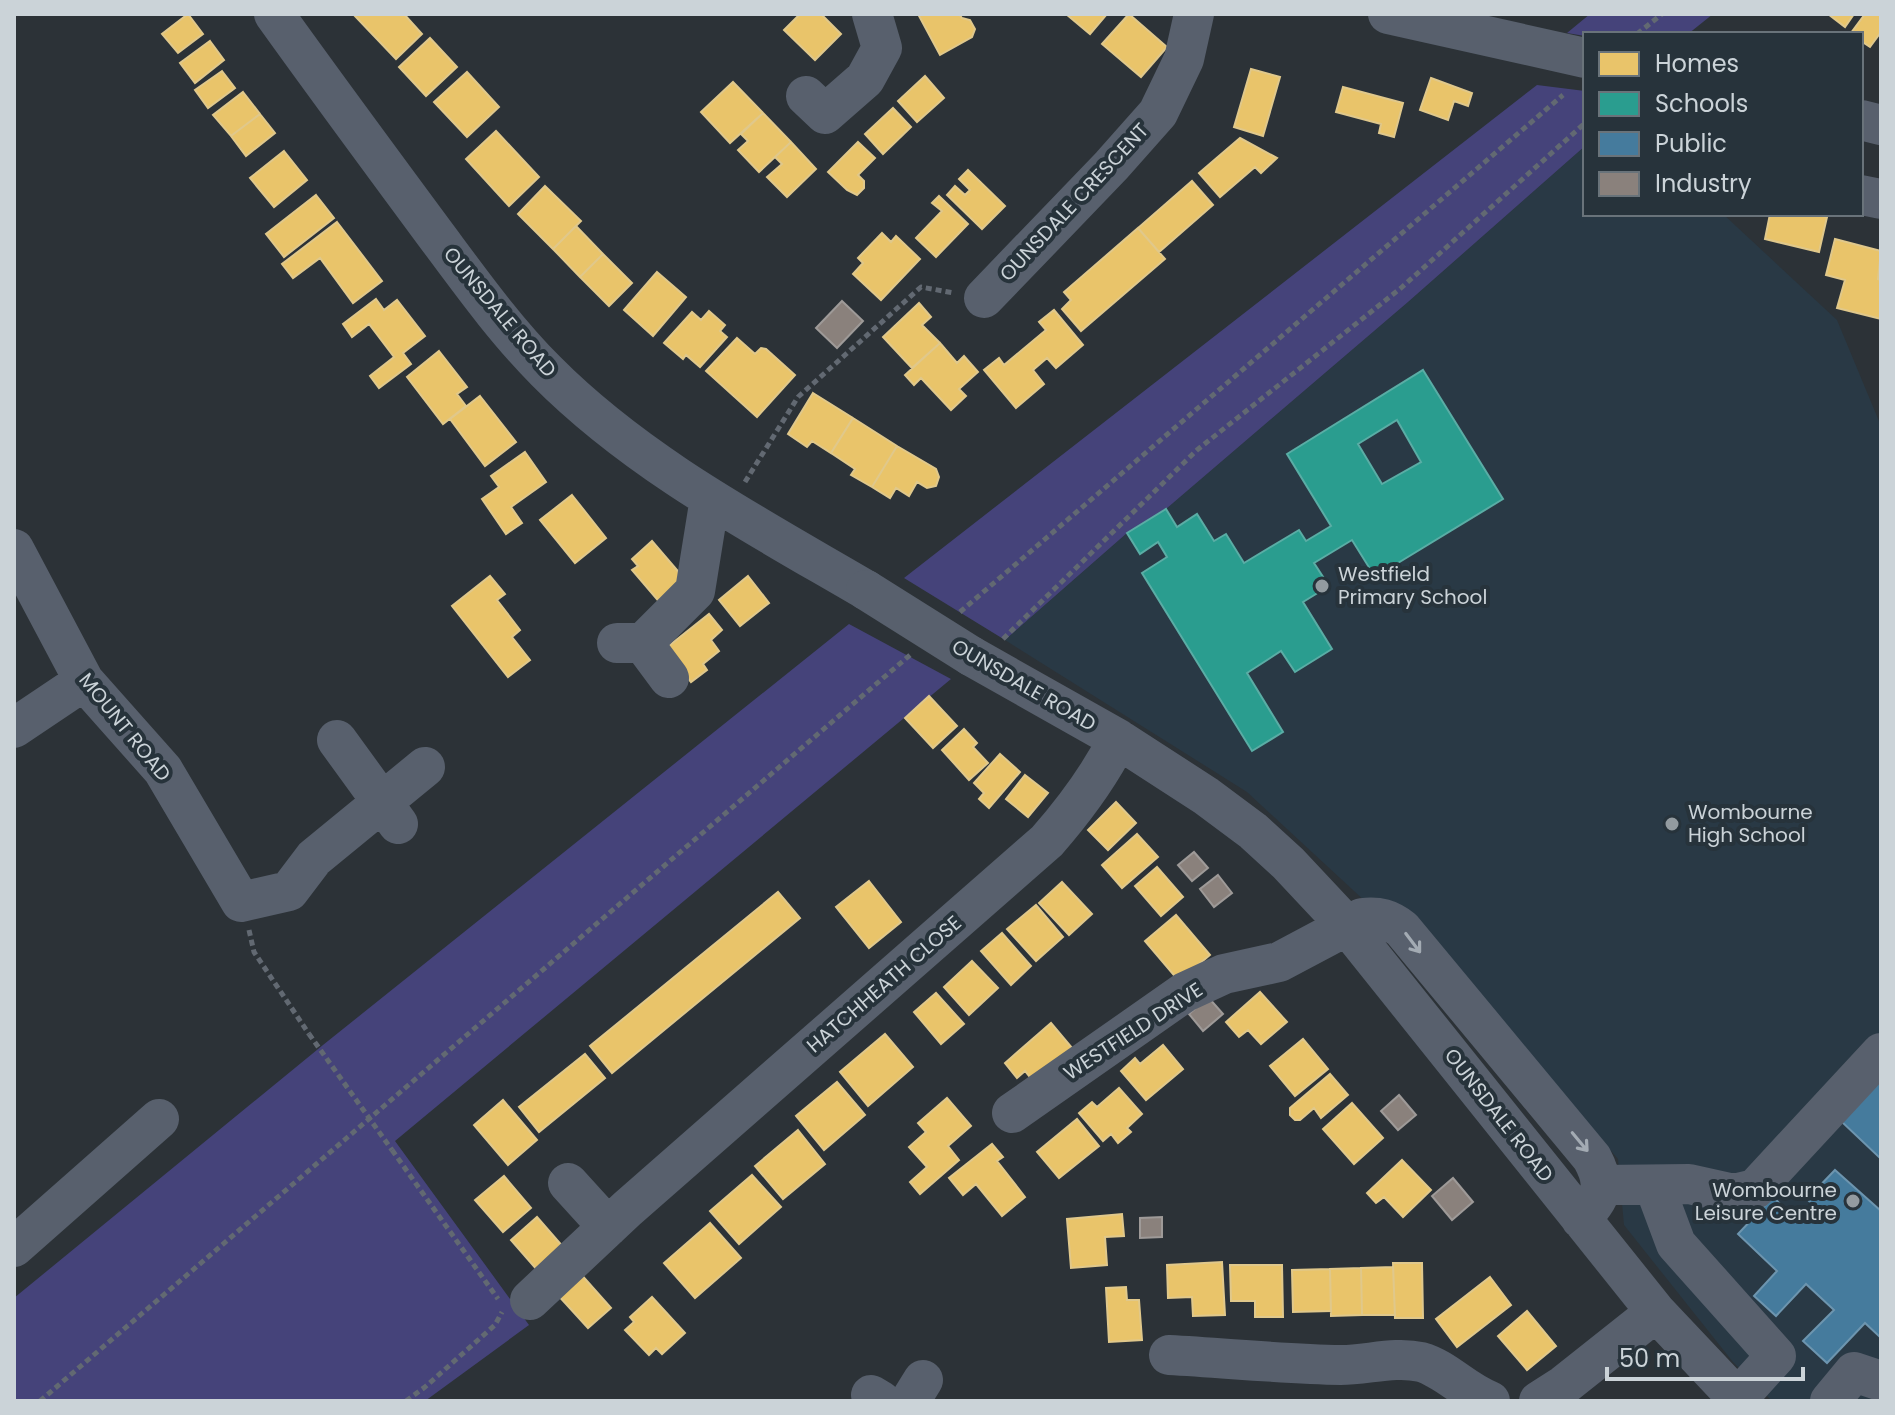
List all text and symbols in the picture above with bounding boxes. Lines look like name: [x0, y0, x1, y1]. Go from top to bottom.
legend: [1583, 32, 1863, 216]
text: Homes: [1655, 47, 1739, 80]
text: Schools: [1655, 87, 1748, 120]
street label: OUNSDALE CRESCENT: [993, 117, 1155, 287]
text: Public: [1655, 127, 1727, 160]
text: Industry: [1655, 167, 1752, 200]
street label: OUNSDALE ROAD: [437, 241, 563, 383]
place label: Westfield Primary School: [1338, 560, 1487, 611]
marker: Westfield Primary School: [1313, 577, 1331, 595]
street label: OUNSDALE ROAD: [947, 632, 1101, 738]
street label: MOUNT ROAD: [73, 667, 177, 787]
place label: Wombourne High School: [1688, 798, 1813, 849]
marker: Wombourne High School: [1663, 815, 1681, 833]
street label: HATCHHEATH CLOSE: [801, 909, 967, 1059]
one-way arrow: [1405, 932, 1422, 953]
street label: WESTFIELD DRIVE: [1058, 975, 1208, 1087]
street label: OUNSDALE ROAD: [1438, 1042, 1560, 1188]
one-way arrow: [1571, 1132, 1589, 1152]
place label: Wombourne Leisure Centre: [1695, 1176, 1837, 1227]
marker: Wombourne Leisure Centre: [1844, 1192, 1862, 1210]
scale bar: [1607, 1331, 1803, 1381]
text: 50 m: [1619, 1342, 1680, 1375]

